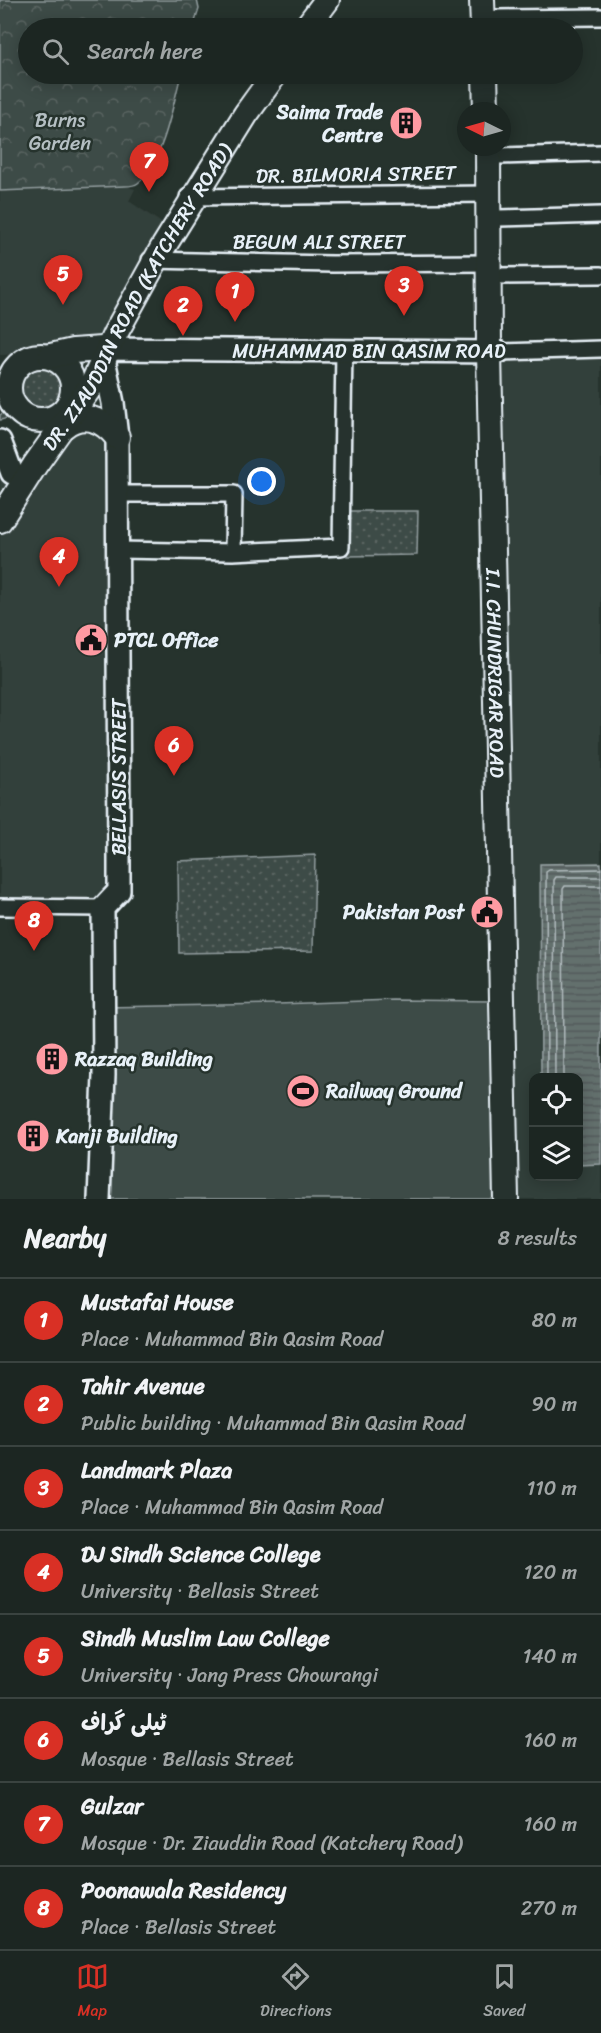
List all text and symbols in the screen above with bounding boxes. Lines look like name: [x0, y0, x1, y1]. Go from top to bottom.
search box: [18, 18, 583, 84]
text: Search here: [87, 32, 203, 71]
icon: search: [39, 35, 72, 68]
place label: Saima Trade Centre: [275, 95, 384, 153]
north arrow: [457, 102, 511, 156]
park label: Burns Garden: [29, 103, 91, 161]
building icon: Saima Trade Centre: [388, 105, 424, 141]
street label: DR. ZIAUDDIN ROAD (KATCHERY ROAD): [33, 136, 242, 459]
pin: 7: [130, 142, 168, 192]
street label: DR. BILMORIA STREET: [256, 155, 458, 194]
street label: BEGUM ALI STREET: [233, 225, 407, 260]
pin: 5: [44, 256, 82, 305]
pin: 3: [384, 266, 424, 316]
pin: 1: [216, 272, 254, 322]
pin: 2: [164, 286, 202, 336]
street label: MUHAMMAD BIN QASIM ROAD: [232, 334, 506, 369]
your location: [247, 467, 276, 496]
pin: 4: [40, 538, 78, 587]
street label: I.I. CHUNDRIGAR ROAD: [475, 567, 515, 778]
public building icon: PTCL Office: [73, 622, 109, 658]
place label: PTCL Office: [114, 623, 219, 658]
street label: BELLASIS STREET: [102, 698, 137, 855]
pin: 6: [154, 726, 194, 776]
public building icon: Pakistan Post: [469, 894, 505, 930]
place label: Pakistan Post: [343, 895, 466, 930]
pin: 8: [15, 902, 54, 951]
building icon: Razzaq Building: [34, 1041, 70, 1077]
place label: Razzaq Building: [74, 1042, 213, 1077]
sports icon: Railway Ground: [285, 1073, 321, 1109]
map controls: [529, 1073, 583, 1181]
button: locate: [529, 1073, 583, 1127]
place label: Railway Ground: [325, 1074, 464, 1109]
building icon: Kanji Building: [15, 1118, 51, 1154]
place label: Kanji Building: [55, 1119, 178, 1154]
button: layers: [529, 1127, 583, 1181]
text: Nearby: [24, 1215, 106, 1261]
text: 8 results: [498, 1221, 577, 1256]
text: Mustafai House: [81, 1283, 234, 1322]
text: 1: [39, 1303, 48, 1338]
text: 80 m: [532, 1303, 577, 1338]
text: Place · Muhammad Bin Qasim Road: [81, 1322, 383, 1357]
text: Tahir Avenue: [81, 1367, 205, 1406]
text: 2: [38, 1387, 49, 1422]
text: 90 m: [532, 1387, 577, 1422]
text: Public building · Muhammad Bin Qasim Road: [81, 1406, 465, 1441]
text: Landmark Plaza: [81, 1451, 232, 1490]
text: 3: [38, 1471, 49, 1506]
text: 110 m: [527, 1471, 577, 1506]
text: Place · Muhammad Bin Qasim Road: [81, 1490, 383, 1525]
text: DJ Sindh Science College: [81, 1535, 321, 1574]
text: 4: [37, 1555, 50, 1590]
text: 120 m: [524, 1555, 577, 1590]
text: University · Bellasis Street: [81, 1574, 319, 1609]
text: Sindh Muslim Law College: [81, 1619, 330, 1658]
text: 5: [37, 1639, 50, 1674]
text: 140 m: [523, 1639, 577, 1674]
text: University · Jang Press Chowrangi: [81, 1658, 378, 1693]
text: ٹیلی گراف: [81, 1703, 166, 1742]
text: 6: [38, 1723, 49, 1758]
text: 160 m: [524, 1723, 577, 1758]
text: Mosque · Bellasis Street: [81, 1742, 294, 1777]
text: Gulzar: [81, 1787, 143, 1826]
text: 7: [38, 1807, 49, 1842]
text: 160 m: [524, 1807, 577, 1842]
text: Mosque · Dr. Ziauddin Road (Katchery Road): [81, 1826, 462, 1861]
text: Poonawala Residency: [81, 1871, 286, 1910]
text: 8: [37, 1891, 50, 1926]
text: 270 m: [521, 1891, 577, 1926]
text: Place · Bellasis Street: [81, 1910, 276, 1945]
tab: Map: [76, 1960, 109, 2025]
tab: Directions: [260, 1960, 332, 2025]
tab: Saved: [483, 1960, 525, 2025]

